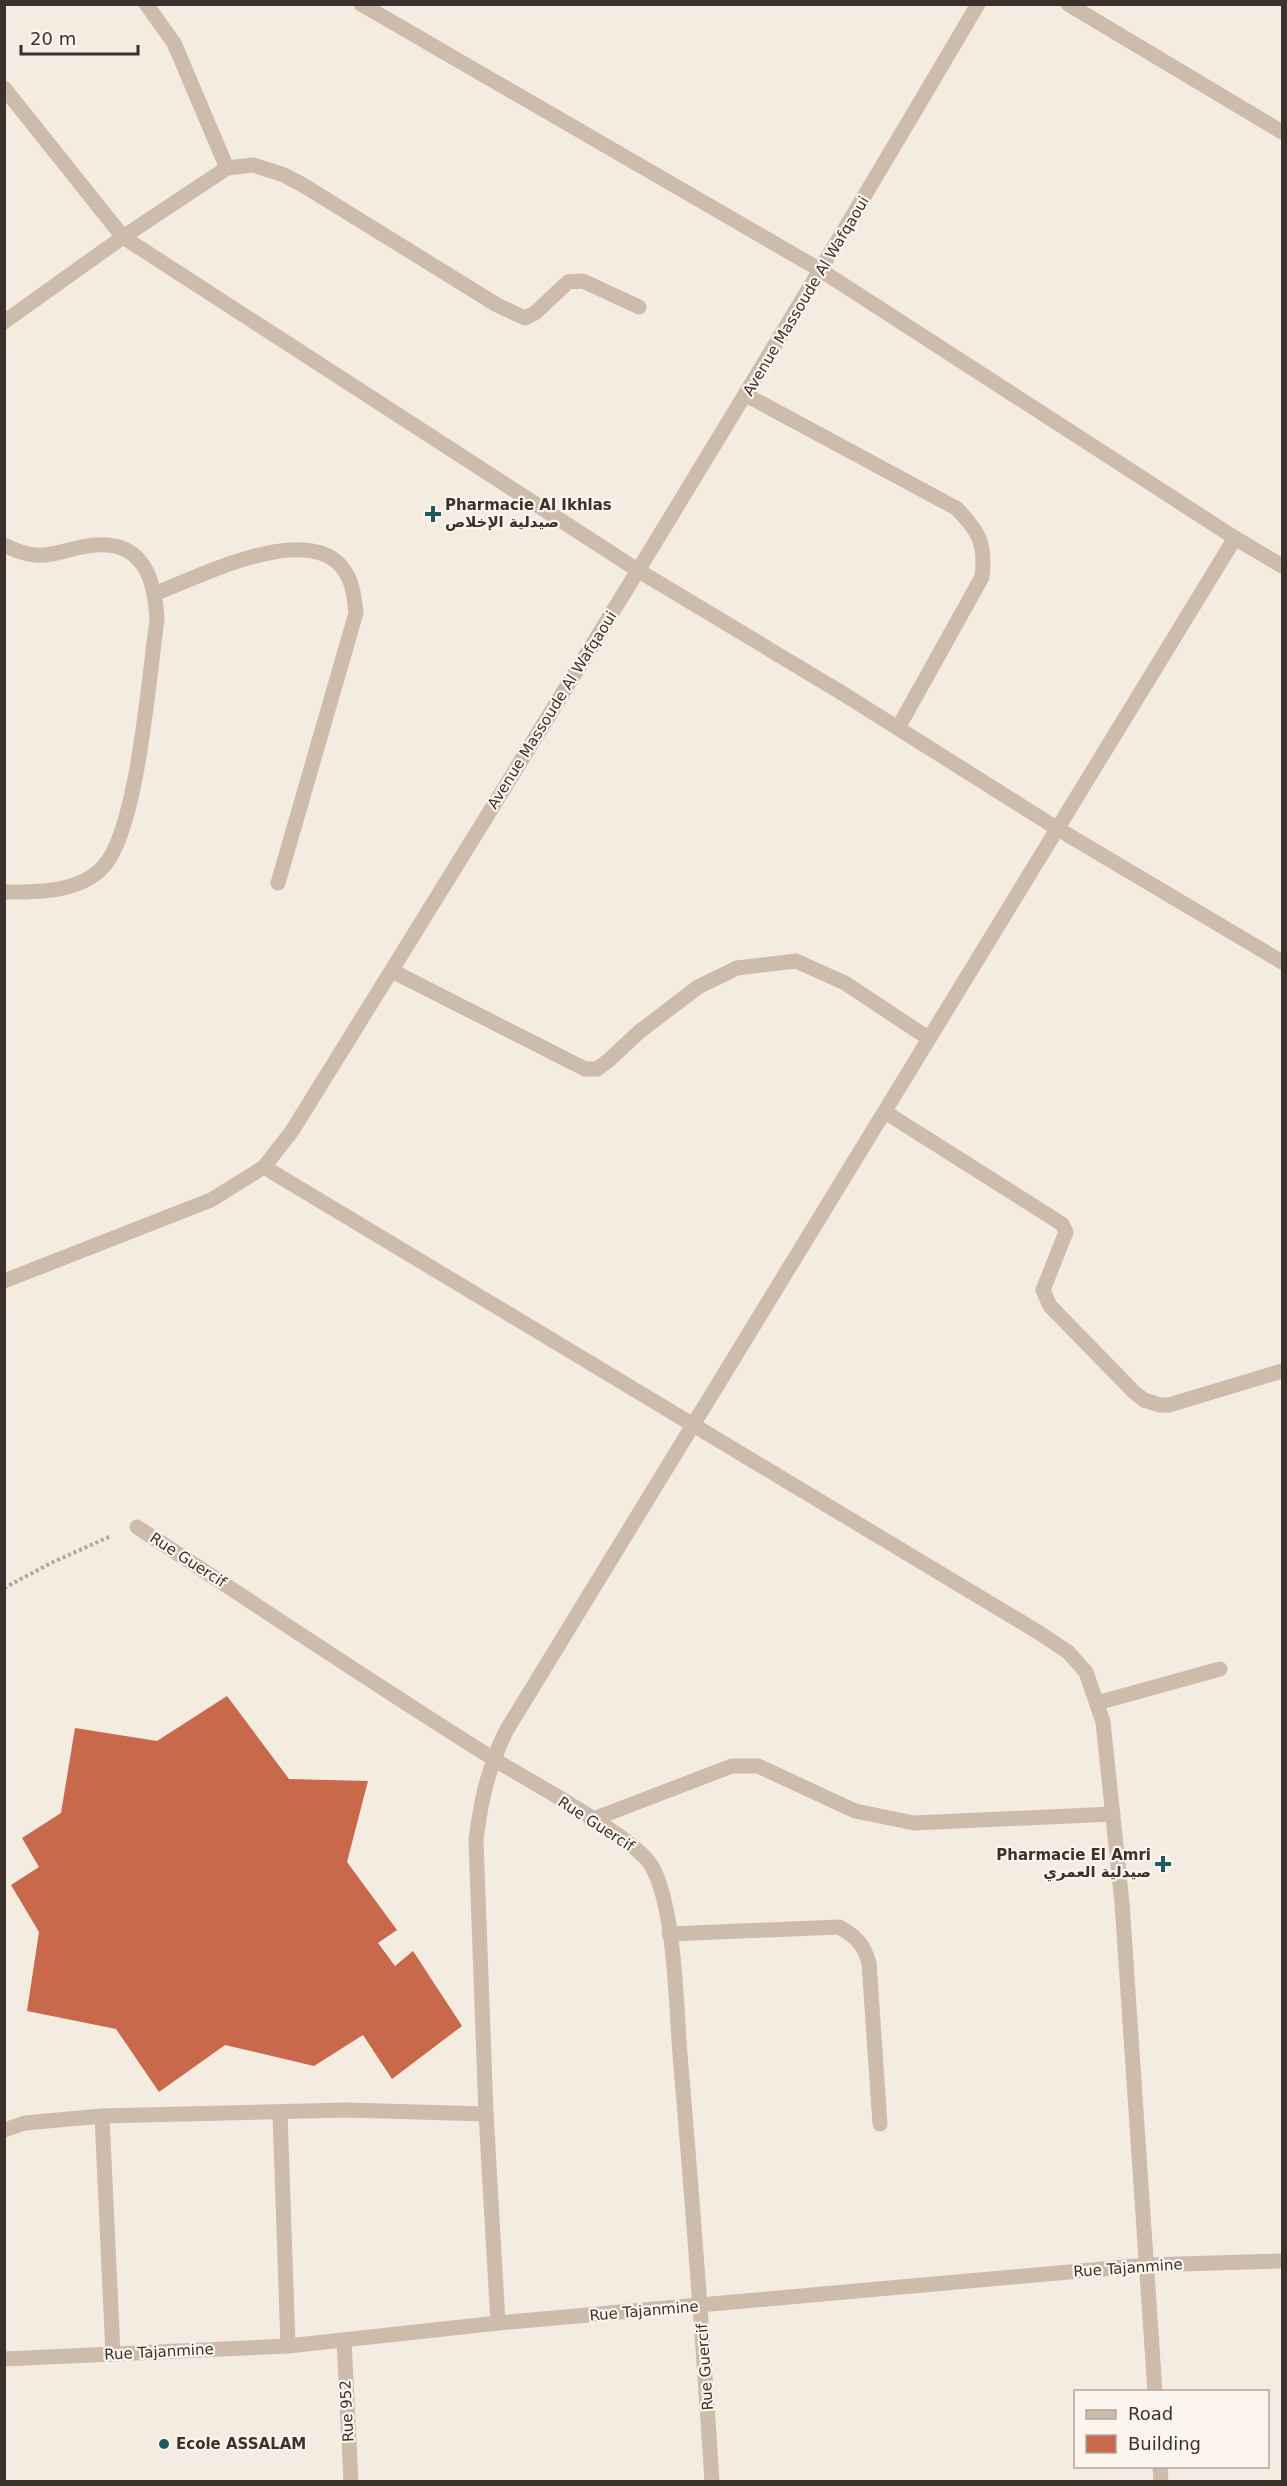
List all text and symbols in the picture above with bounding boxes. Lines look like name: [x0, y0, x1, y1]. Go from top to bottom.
scale bar: [21, 18, 138, 56]
text: 20 m: [30, 28, 76, 49]
street label: Avenue Massoude Al Wafqaoui: [739, 193, 873, 399]
place label: Pharmacie Al Ikhlas صيدلية الإخلاص: [445, 496, 612, 531]
marker: Pharmacie Al Ikhlas صيدلية الإخلاص: [426, 507, 440, 521]
street label: Avenue Massoude Al Wafqaoui: [484, 608, 620, 812]
street label: Rue Guercif: [147, 1529, 230, 1592]
street label: Rue Guercif: [555, 1793, 638, 1856]
place label: Pharmacie El Amri صيدلية العمري: [996, 1846, 1151, 1882]
marker: Pharmacie El Amri صيدلية العمري: [1156, 1857, 1170, 1871]
street label: Rue Tajanmine: [1073, 2255, 1183, 2281]
street label: Rue Tajanmine: [589, 2297, 699, 2325]
street label: Rue Guercif: [693, 2322, 717, 2411]
street label: Rue Tajanmine: [104, 2340, 214, 2364]
street label: Rue 952: [336, 2380, 358, 2442]
legend: [1074, 2390, 1269, 2468]
text: Road: [1128, 2403, 1173, 2424]
text: Building: [1128, 2433, 1201, 2454]
place label: Ecole ASSALAM: [176, 2435, 306, 2453]
marker: Ecole ASSALAM: [157, 2437, 171, 2451]

